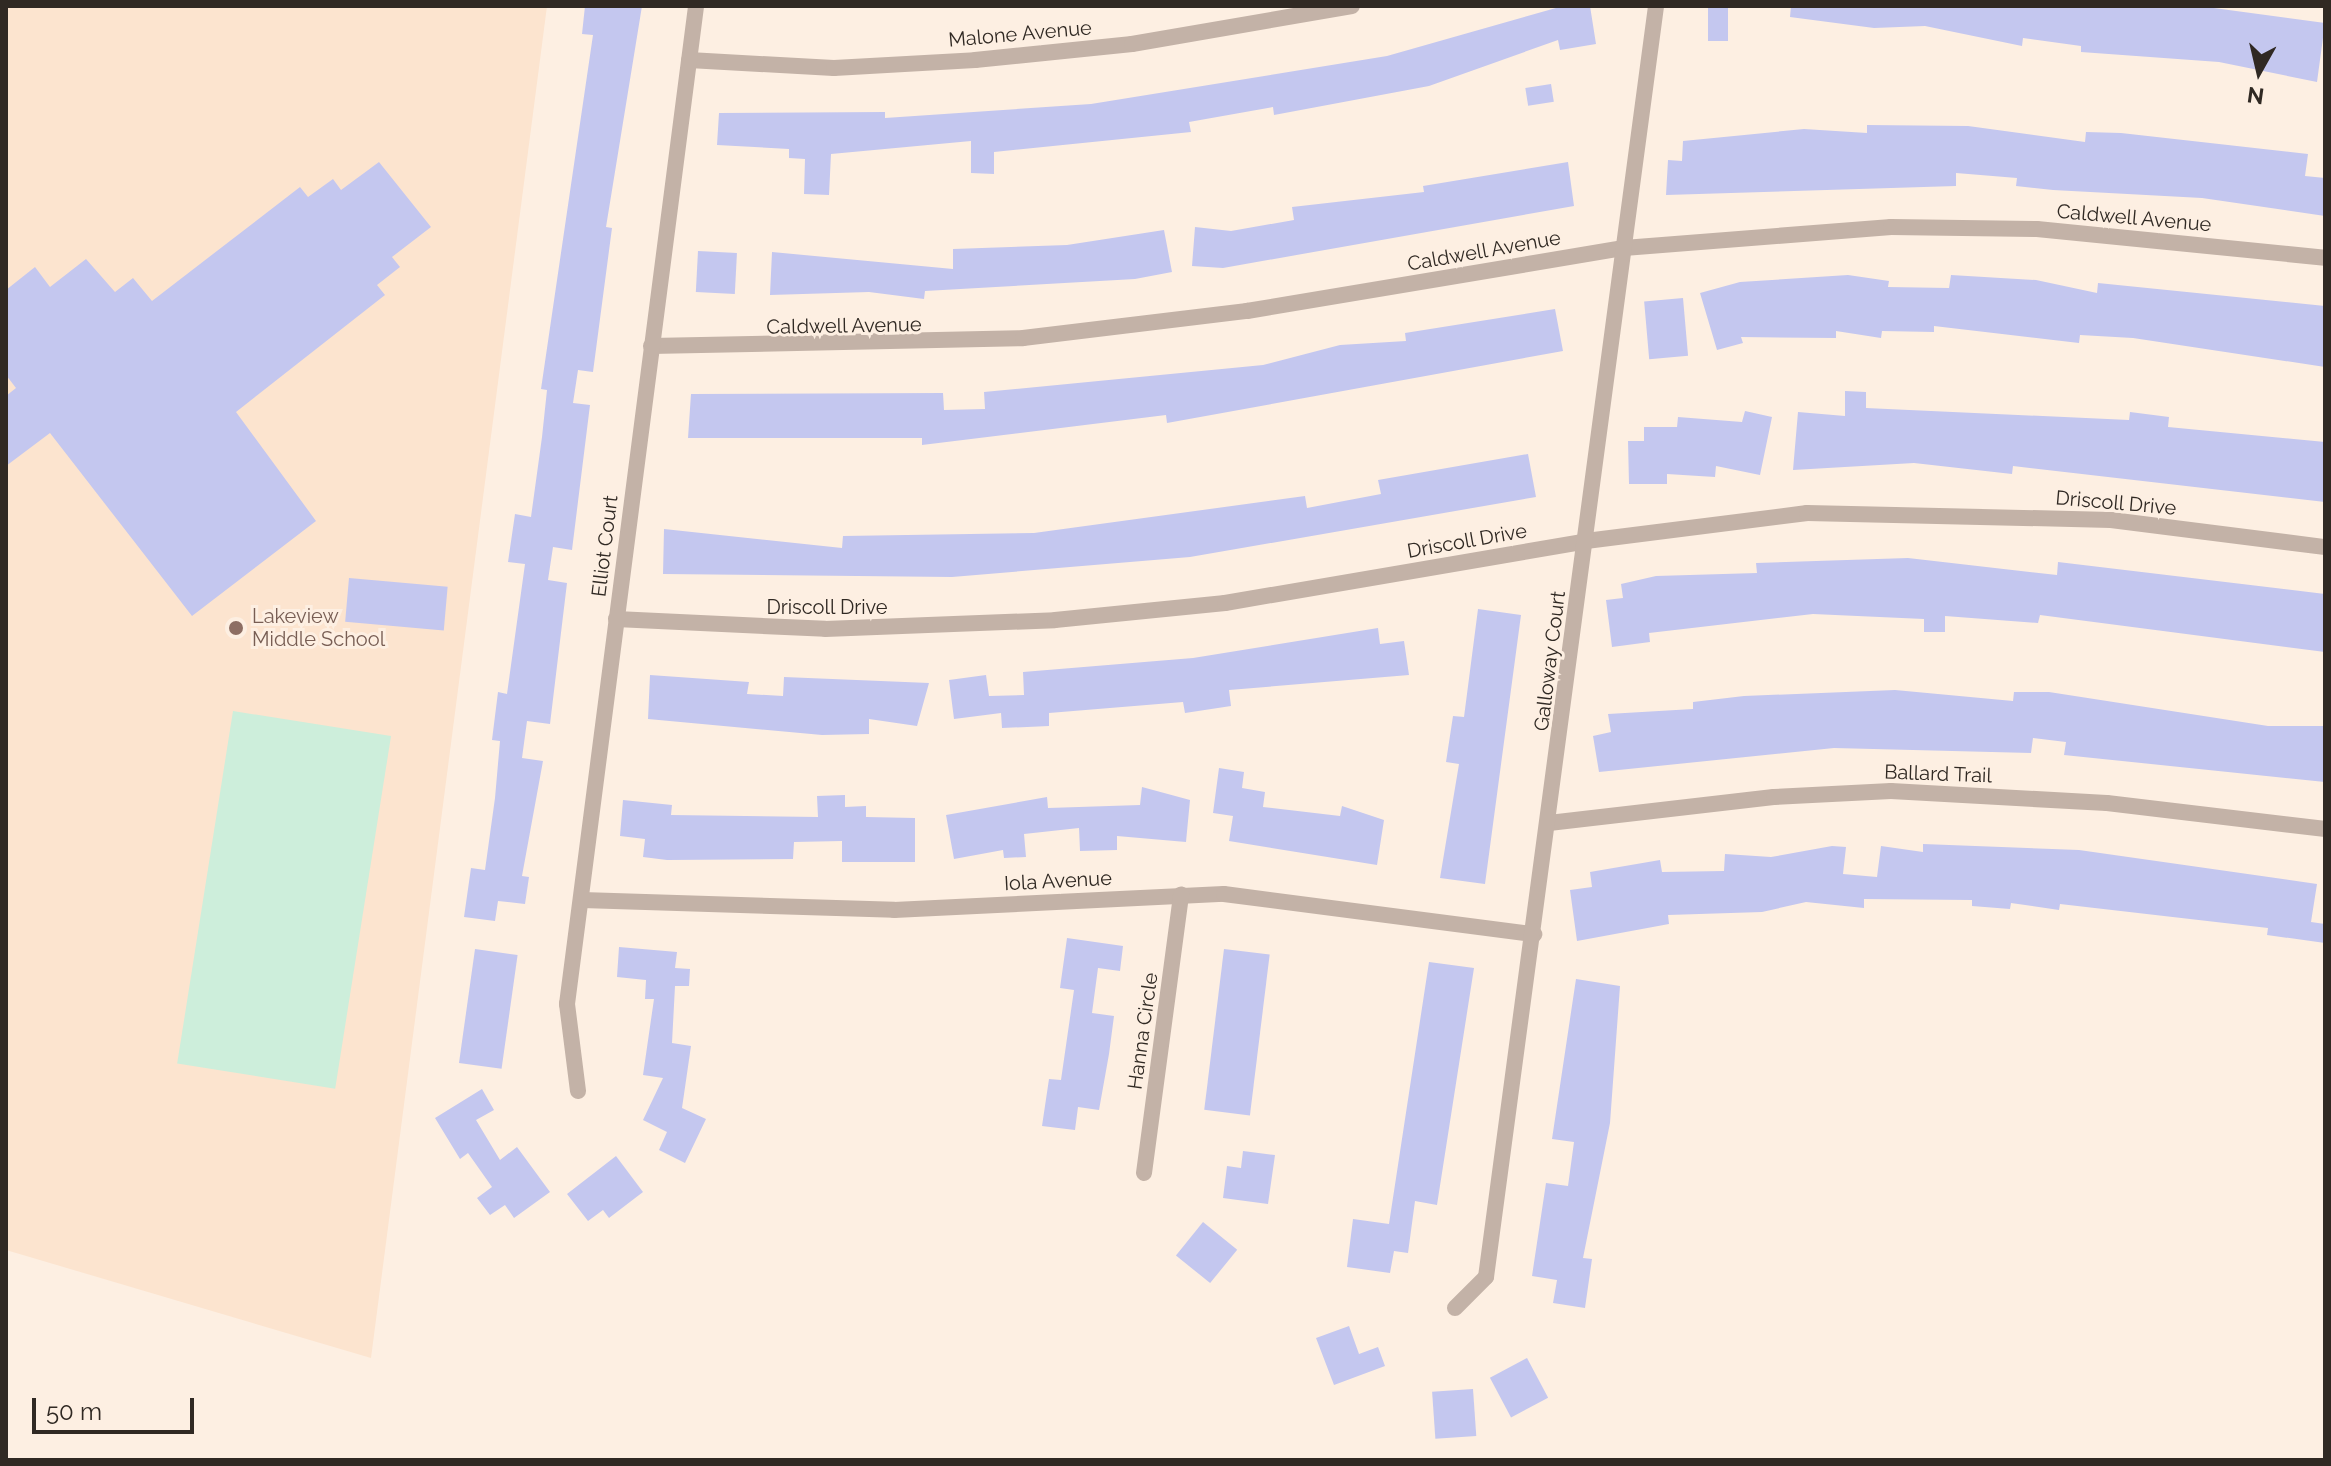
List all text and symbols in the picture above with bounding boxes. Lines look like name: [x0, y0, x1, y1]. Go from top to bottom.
street label: Malone Avenue: [947, 16, 1093, 52]
north arrow: [2219, 32, 2299, 112]
text: N: [2246, 82, 2266, 110]
street label: Caldwell Avenue: [2055, 199, 2213, 237]
street label: Caldwell Avenue: [1405, 226, 1563, 276]
street label: Caldwell Avenue: [766, 313, 922, 339]
street label: Driscoll Drive: [2054, 486, 2178, 520]
street label: Elliot Court: [587, 494, 623, 598]
street label: Driscoll Drive: [1405, 519, 1529, 563]
street label: Galloway Court: [1529, 589, 1571, 733]
street label: Driscoll Drive: [766, 595, 888, 619]
place label: Lakeview Middle School: [252, 604, 385, 651]
marker: Lakeview Middle School: [227, 619, 245, 637]
street label: Ballard Trail: [1883, 760, 1993, 788]
street label: Iola Avenue: [1003, 866, 1113, 896]
street label: Hanna Circle: [1123, 971, 1163, 1091]
scale bar: [36, 1382, 198, 1432]
text: 50 m: [46, 1397, 102, 1426]

